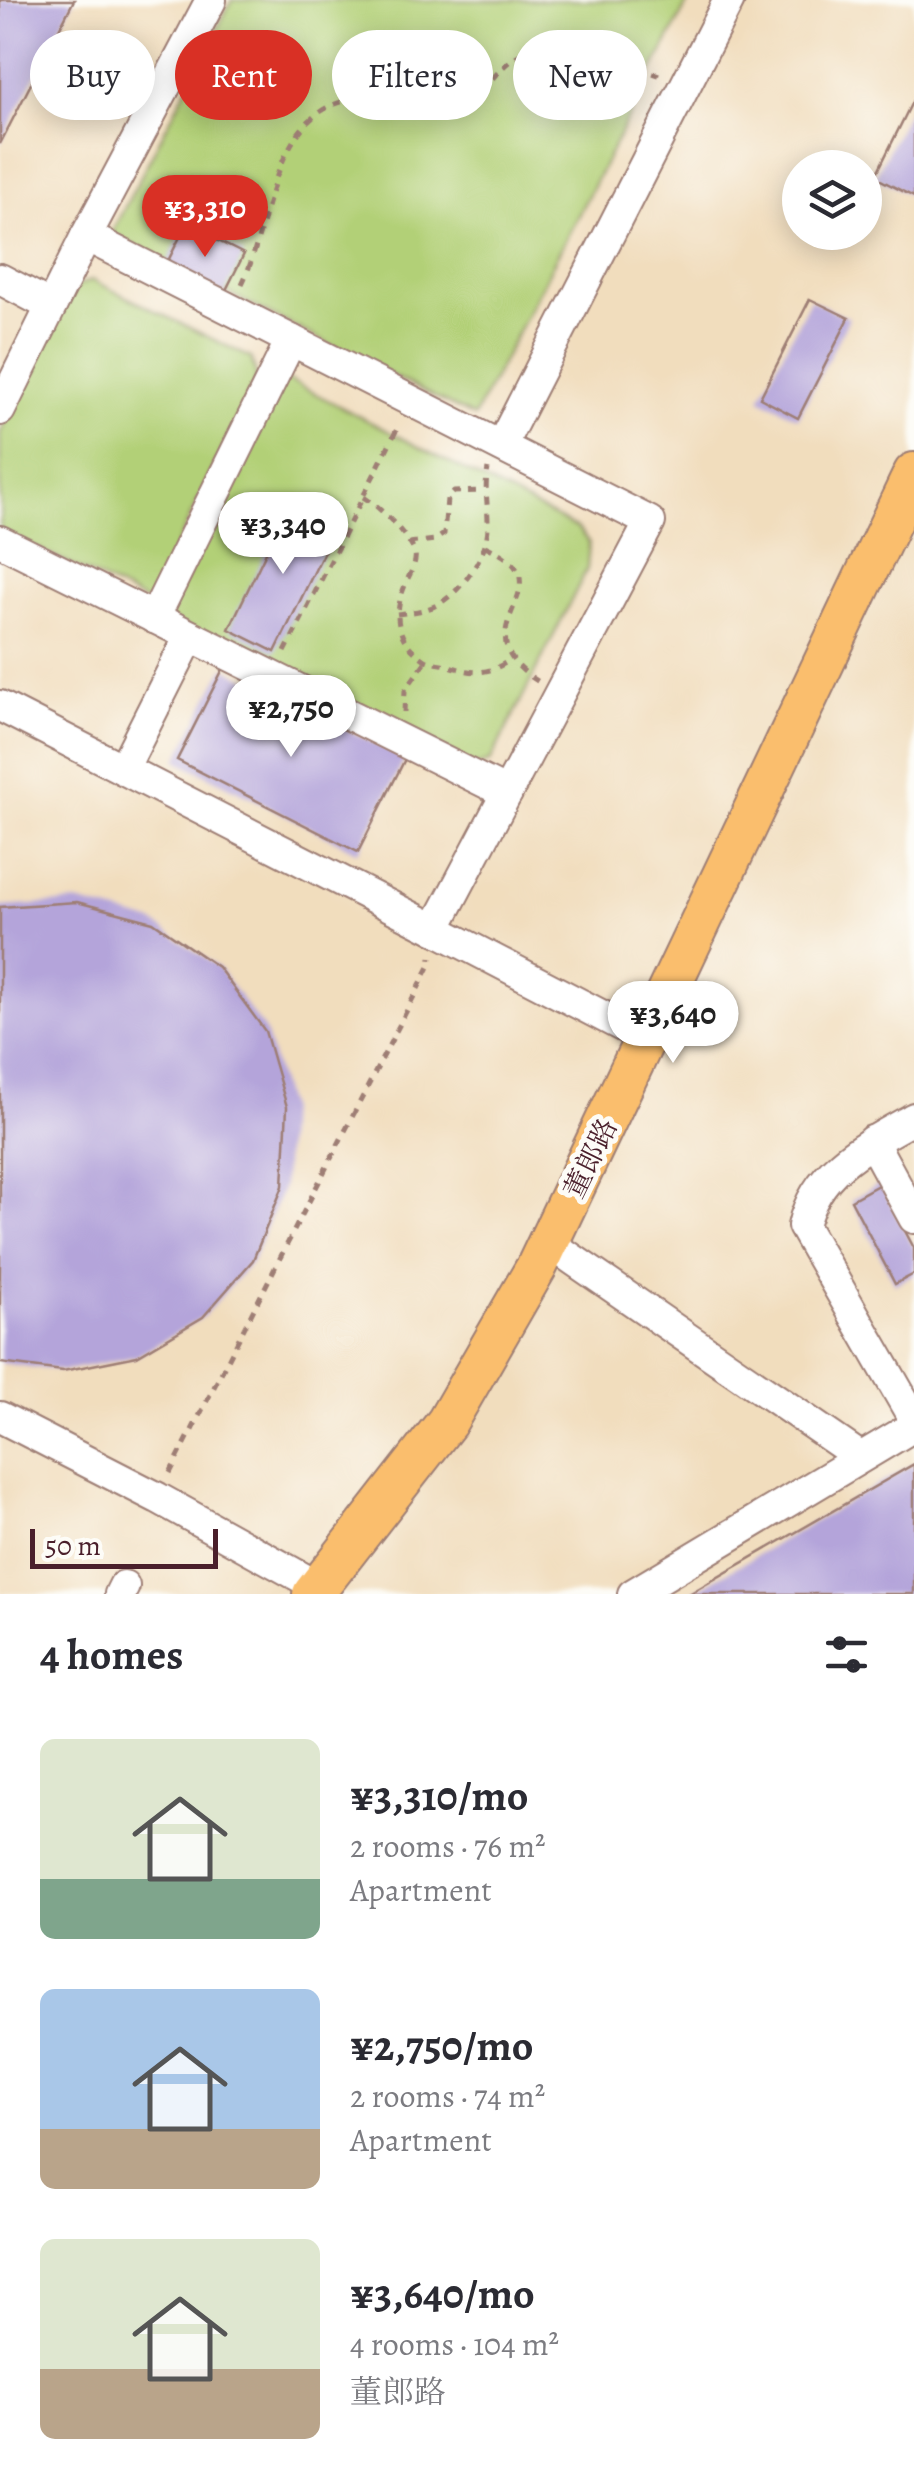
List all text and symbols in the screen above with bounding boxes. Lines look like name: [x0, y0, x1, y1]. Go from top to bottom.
chip: Buy: [30, 30, 155, 120]
chip: Rent: [175, 30, 312, 120]
chip: Filters: [332, 30, 493, 120]
chip: New: [513, 30, 647, 120]
map controls: [782, 150, 882, 250]
button: layers: [782, 150, 882, 250]
pin: ¥3,310: [124, 175, 286, 260]
text: ¥3,310: [164, 185, 246, 229]
pin: ¥3,340: [202, 492, 364, 577]
text: ¥3,340: [240, 502, 326, 546]
pin: ¥2,750: [210, 675, 372, 760]
text: ¥2,750: [248, 685, 334, 729]
pin: ¥3,640: [592, 981, 754, 1066]
text: ¥3,640: [630, 991, 716, 1035]
street label: 董郎路: [555, 1112, 626, 1205]
scale bar: [30, 1524, 218, 1568]
text: 50 m: [45, 1527, 101, 1565]
text: 4 homes: [40, 1626, 183, 1683]
icon: filters: [819, 1627, 874, 1682]
text: ¥3,310/mo: [350, 1767, 528, 1824]
icon: home: [120, 1779, 240, 1899]
text: 2 rooms · 76 m²: [350, 1824, 546, 1868]
text: Apartment: [350, 1868, 492, 1912]
text: ¥2,750/mo: [350, 2017, 533, 2074]
icon: home: [120, 2029, 240, 2149]
text: 2 rooms · 74 m²: [350, 2074, 545, 2118]
text: Apartment: [350, 2118, 492, 2162]
text: ¥3,640/mo: [350, 2265, 535, 2322]
icon: home: [120, 2279, 240, 2399]
text: 4 rooms · 104 m²: [350, 2322, 559, 2366]
text: 董郎路: [350, 2370, 446, 2414]

